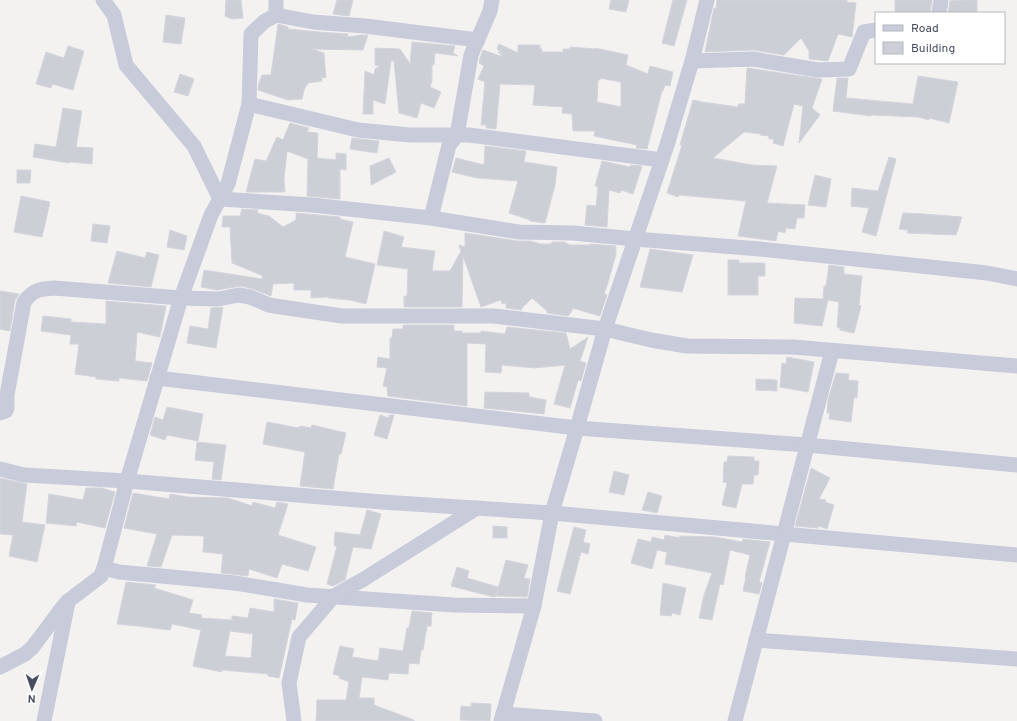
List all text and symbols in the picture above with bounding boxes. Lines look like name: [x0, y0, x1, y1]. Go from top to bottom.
legend: [875, 12, 1005, 64]
text: Road: [911, 21, 939, 37]
text: Building: [911, 41, 955, 57]
north arrow: [12, 669, 52, 709]
text: N: [27, 691, 36, 705]

